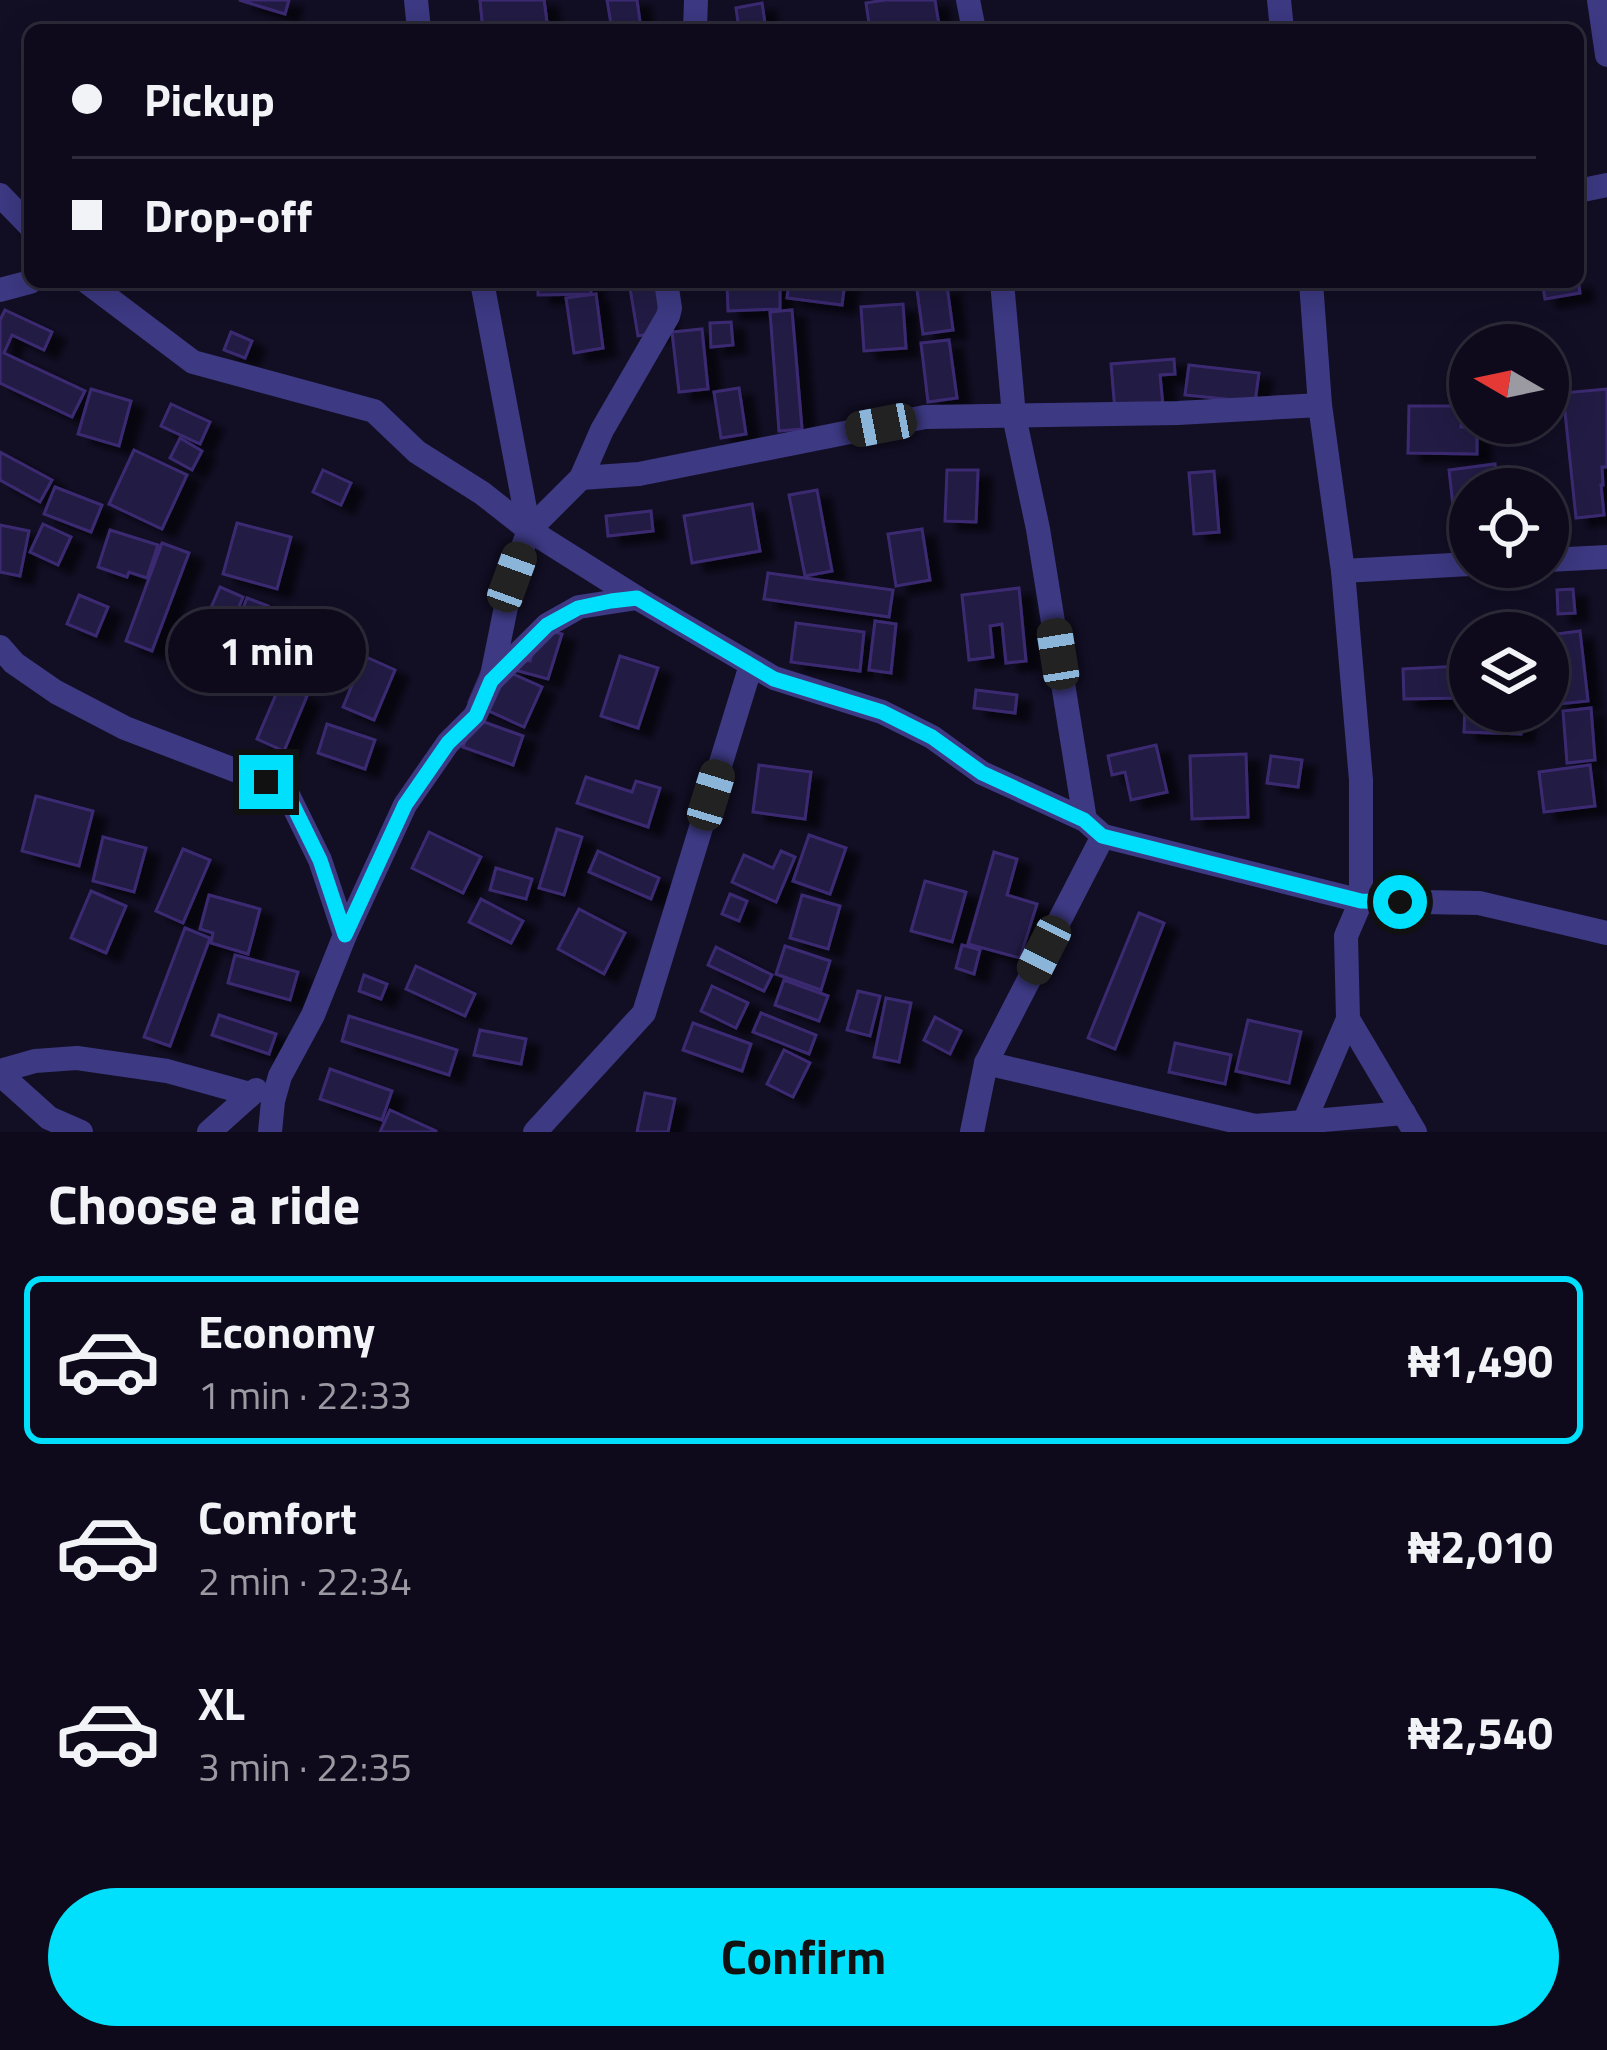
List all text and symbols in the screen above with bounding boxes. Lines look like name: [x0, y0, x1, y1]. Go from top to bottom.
text: Pickup: [144, 65, 275, 133]
text: Drop-off: [144, 181, 312, 249]
north arrow: [1449, 324, 1569, 444]
map controls: [1449, 324, 1569, 732]
car: [842, 400, 920, 450]
button: locate: [1449, 468, 1569, 588]
car: [483, 537, 541, 617]
callout: 1 min: [167, 608, 365, 692]
button: layers: [1449, 612, 1569, 732]
car: [1035, 616, 1081, 692]
text: 1 min: [220, 621, 314, 680]
route end: [239, 755, 293, 809]
car: [683, 755, 739, 835]
route start: [1373, 875, 1427, 929]
car: [1012, 910, 1076, 990]
text: Choose a ride: [48, 1163, 360, 1245]
text: Economy: [198, 1297, 375, 1365]
icon: car: [54, 1306, 162, 1414]
text: ₦1,490: [1408, 1326, 1553, 1394]
text: 1 min · 22:33: [198, 1365, 412, 1424]
text: Comfort: [198, 1483, 357, 1551]
icon: car: [54, 1492, 162, 1600]
text: ₦2,010: [1408, 1512, 1553, 1580]
text: 2 min · 22:34: [198, 1551, 412, 1610]
text: XL: [198, 1669, 245, 1737]
icon: car: [54, 1678, 162, 1786]
text: ₦2,540: [1408, 1698, 1553, 1766]
text: 3 min · 22:35: [198, 1737, 412, 1796]
button: Confirm: [48, 1888, 1559, 2026]

